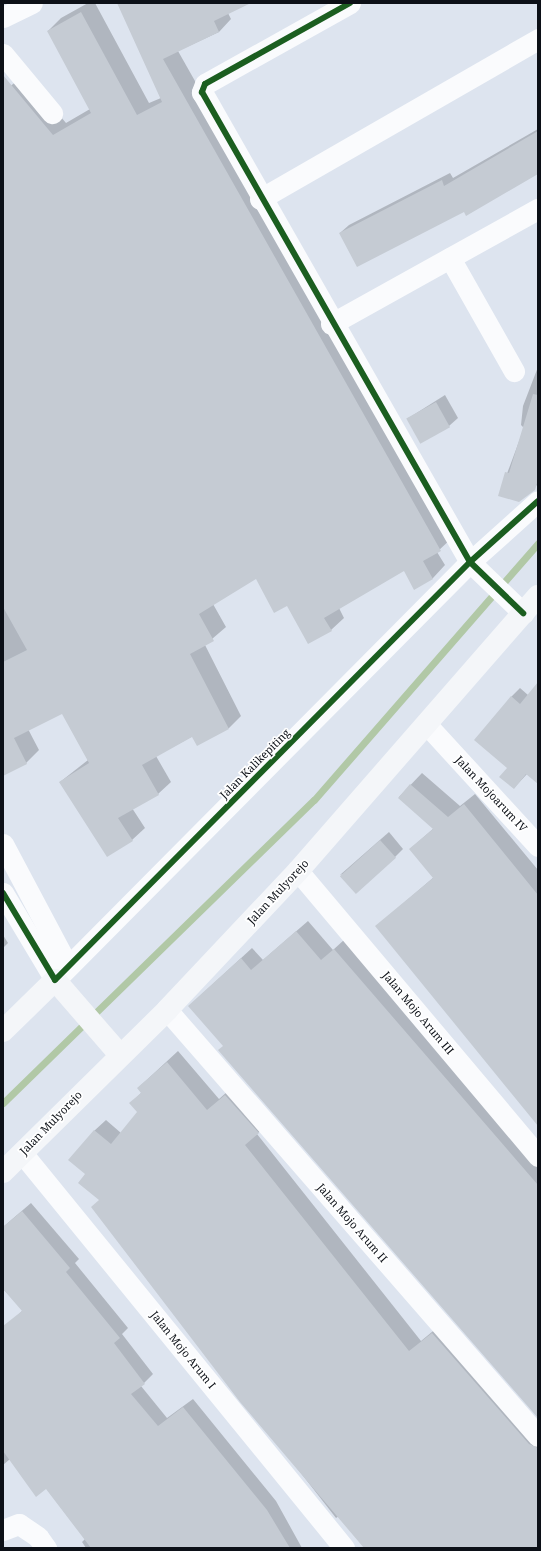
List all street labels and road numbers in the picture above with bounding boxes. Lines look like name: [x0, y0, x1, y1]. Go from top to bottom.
street label: Jalan Kalikepiting: [217, 726, 293, 802]
street label: Jalan Mojoarum IV: [452, 753, 530, 835]
street label: Jalan Mulyorejo: [245, 857, 311, 927]
street label: Jalan Mojo Arum III: [379, 969, 457, 1057]
street label: Jalan Mulyorejo: [17, 1088, 85, 1158]
street label: Jalan Mojo Arum II: [314, 1181, 390, 1265]
street label: Jalan Mojo Arum I: [148, 1309, 218, 1391]

